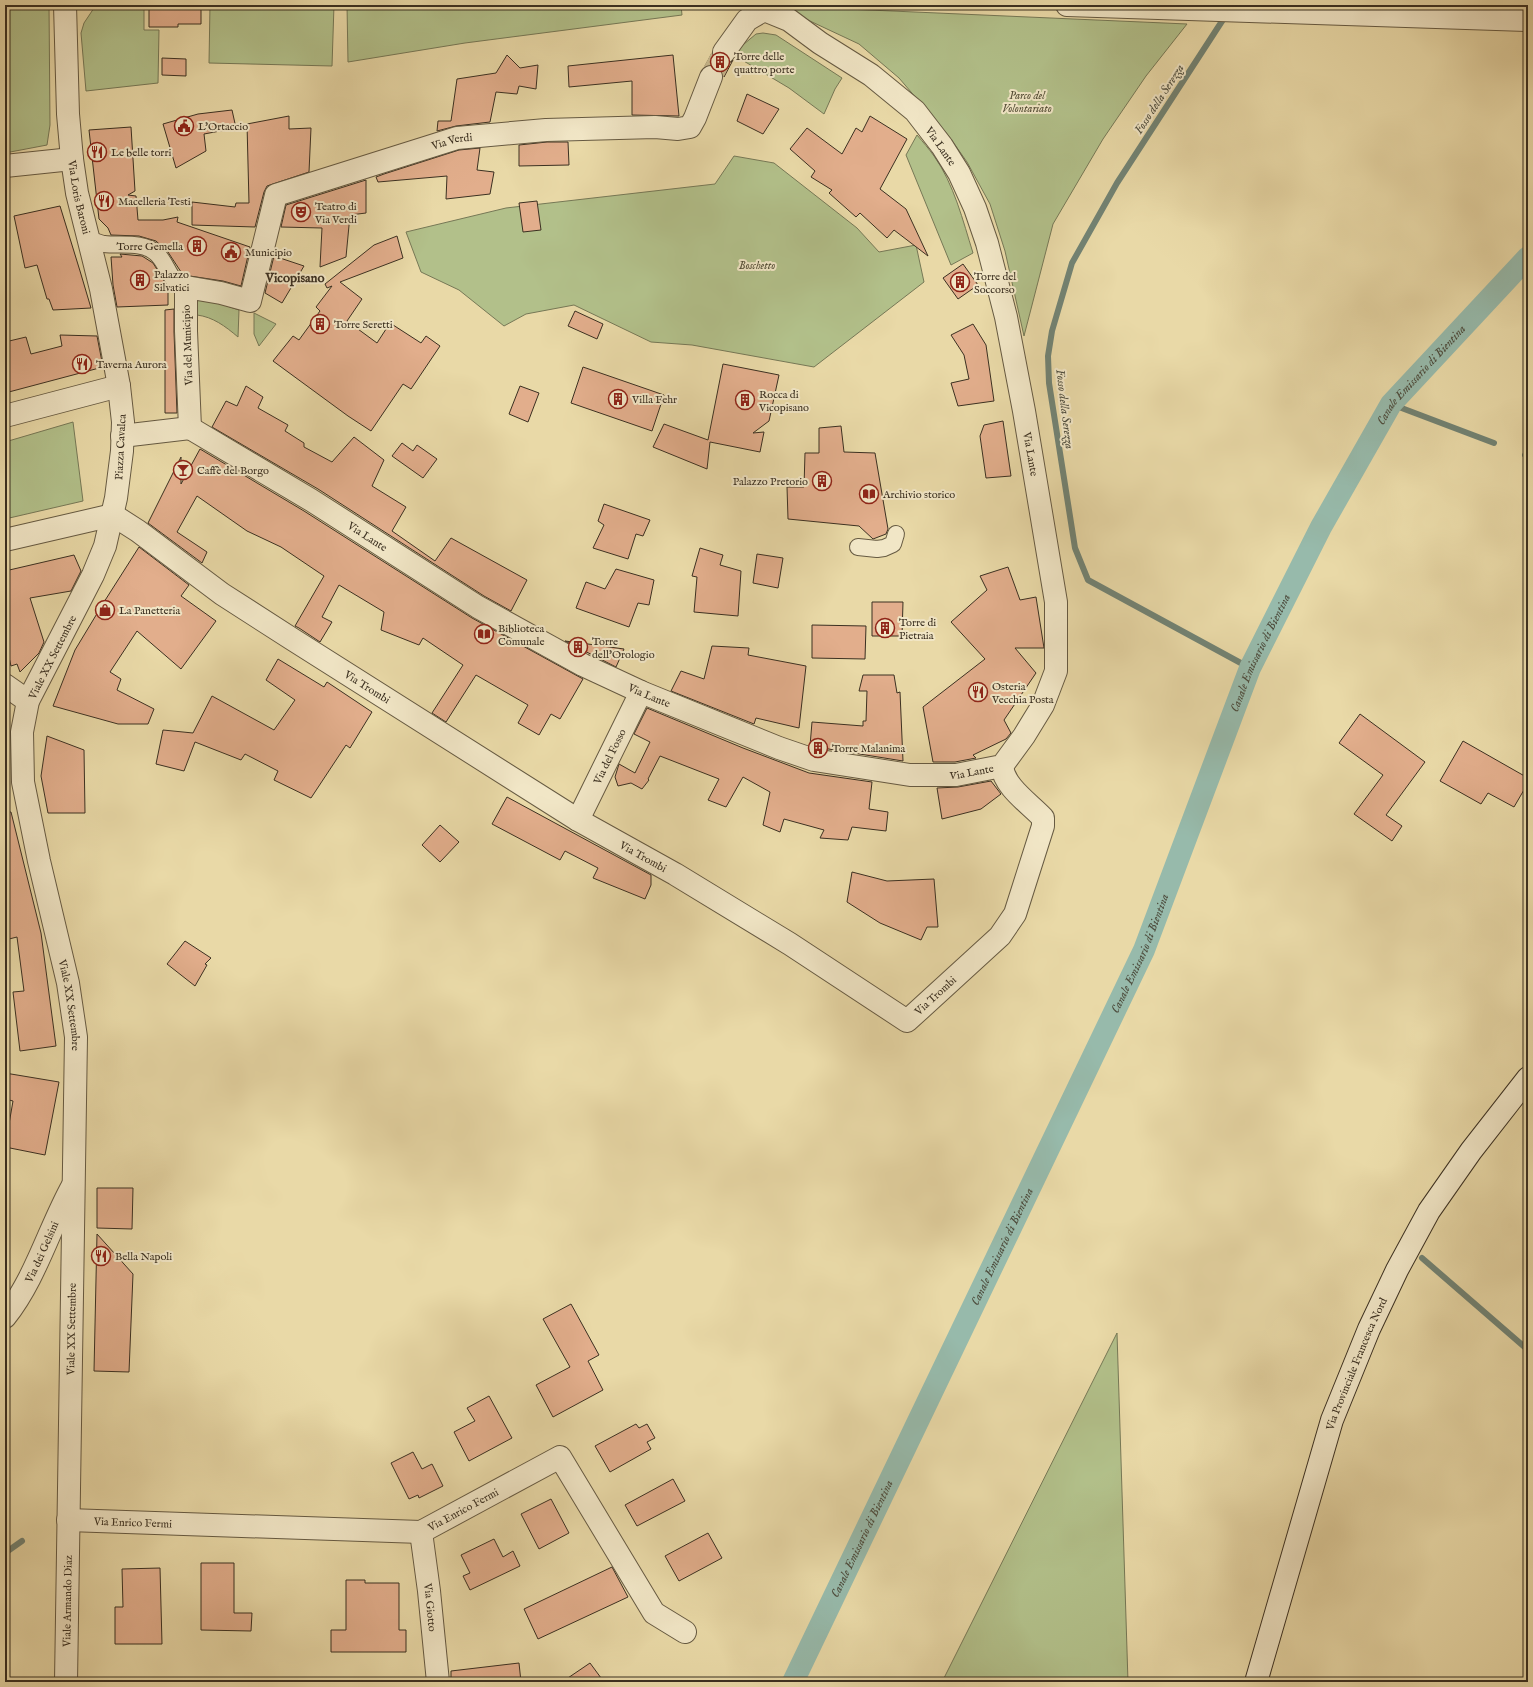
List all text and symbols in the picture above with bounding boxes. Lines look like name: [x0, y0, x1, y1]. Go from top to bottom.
place label: Torre delle quattro porte: [734, 50, 795, 77]
building icon: Torre delle quattro porte: [709, 51, 731, 73]
water label: Fosso della Serezza: [1131, 62, 1188, 137]
park label: Parco del Volontariato: [1002, 89, 1052, 116]
public building icon: L'Ortaccio: [173, 115, 195, 137]
place label: L'Ortaccio: [198, 120, 248, 134]
street label: Via Lante: [921, 124, 959, 169]
street label: Via Verdi: [429, 131, 473, 154]
restaurant icon: Le belle torri: [86, 141, 108, 163]
place label: Le belle torri: [111, 146, 171, 160]
street label: Via Loris Baroni: [64, 158, 93, 236]
restaurant icon: Macelleria Testi: [93, 190, 115, 212]
place label: Macelleria Testi: [118, 195, 191, 209]
place label: Teatro di Via Verdi: [314, 200, 357, 227]
theatre icon: Teatro di Via Verdi: [290, 201, 312, 223]
building icon: Torre Gemella: [186, 235, 208, 257]
place label: Torre Gemella: [116, 240, 183, 254]
public building icon: Municipio: [220, 241, 242, 263]
place label: Municipio: [245, 246, 292, 260]
park label: Boschetto: [739, 259, 775, 273]
place label: Palazzo Silvatici: [154, 268, 189, 295]
building icon: Palazzo Silvatici: [129, 269, 151, 291]
district label: Vicopisano: [264, 270, 325, 287]
place label: Torre del Soccorso: [974, 270, 1016, 297]
building icon: Torre del Soccorso: [949, 271, 971, 293]
street label: Via del Municipio: [180, 304, 196, 387]
building icon: Torre Seretti: [309, 313, 331, 335]
place label: Torre Seretti: [334, 318, 393, 332]
water label: Canale Emissario di Bientina: [1374, 322, 1469, 428]
restaurant icon: Taverna Aurora: [71, 353, 93, 375]
place label: Taverna Aurora: [96, 358, 167, 372]
water label: Fosso della Serezza: [1052, 368, 1077, 450]
building icon: Villa Fehr: [607, 388, 629, 410]
place label: Rocca di Vicopisano: [758, 388, 809, 415]
building icon: Rocca di Vicopisano: [734, 389, 756, 411]
place label: Villa Fehr: [631, 393, 677, 407]
street label: Piazza Cavalca: [112, 414, 130, 480]
street label: Via Lante: [1019, 430, 1041, 477]
bar icon: Caffè del Borgo: [172, 459, 194, 481]
place label: Caffè del Borgo: [197, 464, 269, 478]
building icon: Palazzo Pretorio: [811, 470, 833, 492]
place label: Palazzo Pretorio: [733, 475, 808, 489]
library icon: Archivio storico: [858, 483, 880, 505]
place label: Archivio storico: [882, 488, 955, 502]
street label: Via Lante: [344, 519, 390, 555]
water label: Canale Emissario di Bientina: [1227, 591, 1294, 714]
shop icon: La Panetteria: [94, 599, 116, 621]
place label: La Panetteria: [119, 604, 181, 618]
street label: Viale XX Settembre: [25, 613, 80, 703]
place label: Torre di Pietraia: [899, 616, 936, 643]
building icon: Torre di Pietraia: [874, 617, 896, 639]
place label: Biblioteca Comunale: [498, 622, 545, 649]
library icon: Biblioteca Comunale: [473, 623, 495, 645]
place label: Torre dell'Orologio: [592, 635, 655, 662]
building icon: Torre dell'Orologio: [567, 636, 589, 658]
street label: Via Trombi: [340, 667, 393, 707]
street label: Via Lante: [625, 680, 672, 711]
place label: Osteria Vecchia Posta: [991, 680, 1054, 707]
restaurant icon: Osteria Vecchia Posta: [967, 681, 989, 703]
street label: Via del Fosso: [590, 727, 630, 788]
building icon: Torre Malanima: [807, 737, 829, 759]
place label: Torre Malanima: [832, 742, 906, 756]
street label: Via Lante: [949, 762, 995, 783]
street label: Via Trombi: [616, 838, 669, 876]
water label: Canale Emissario di Bientina: [1108, 892, 1172, 1016]
street label: Viale XX Settembre: [54, 957, 82, 1051]
street label: Via Trombi: [911, 973, 960, 1019]
water label: Canale Emissario di Bientina: [968, 1186, 1037, 1308]
street label: Via dei Gelsini: [22, 1219, 62, 1286]
restaurant icon: Bella Napoli: [90, 1245, 112, 1267]
place label: Bella Napoli: [115, 1250, 172, 1264]
street label: Viale XX Settembre: [64, 1283, 80, 1376]
street label: Via Provinciale Francesca Nord: [1323, 1295, 1391, 1433]
water label: Canale Emissario di Bientina: [828, 1478, 897, 1600]
street label: Via Enrico Fermi: [425, 1485, 501, 1535]
street label: Via Enrico Fermi: [93, 1515, 172, 1532]
street label: Viale Armando Diaz: [60, 1555, 76, 1648]
street label: Via Giotto: [420, 1582, 439, 1632]

